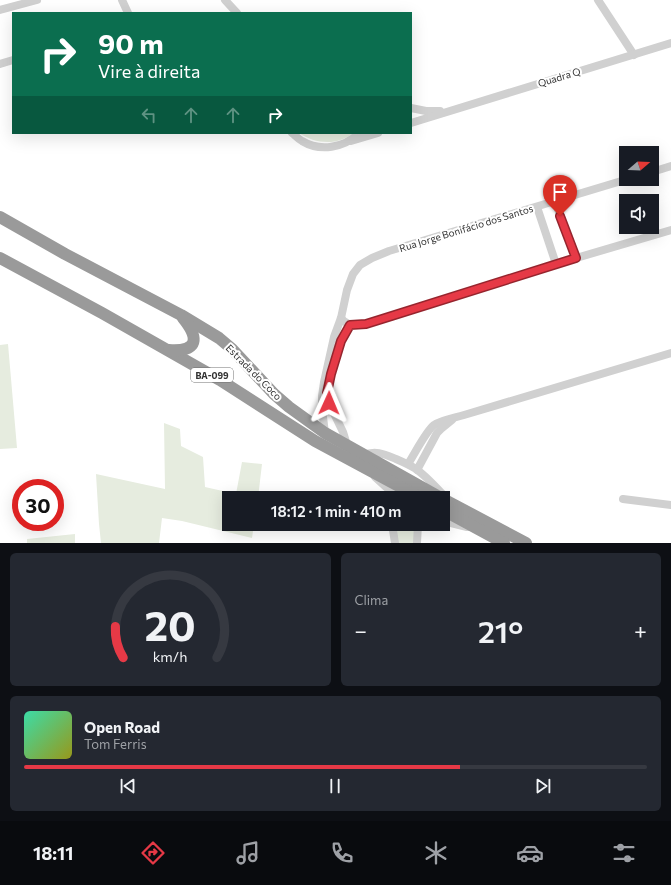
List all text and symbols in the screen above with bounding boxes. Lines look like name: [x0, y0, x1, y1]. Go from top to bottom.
text: 90 m: [98, 26, 164, 60]
icon: right: [32, 28, 84, 80]
text: Vire à direita: [98, 60, 200, 82]
street label: Quadra Q: [536, 65, 582, 89]
icon: left: [138, 104, 160, 126]
icon: ahead: [180, 104, 202, 126]
icon: ahead: [222, 104, 244, 126]
icon: right: [264, 104, 286, 126]
north arrow: [619, 146, 659, 186]
map controls: [619, 146, 659, 234]
pin: [543, 175, 577, 216]
icon: arrive: [549, 181, 571, 203]
button: sound: [619, 194, 659, 234]
street label: Rua Jorge Bonifácio dos Santos: [398, 202, 535, 254]
street label: Estrada do Coco: [224, 342, 284, 402]
road number: BA-099: [191, 368, 233, 382]
position arrow: [308, 382, 350, 424]
speed limit sign: 30: [12, 479, 64, 531]
text: 18:12 · 1 min · 410 m: [271, 502, 401, 520]
text: Clima: [355, 592, 388, 608]
text: 20: [145, 598, 196, 649]
text: 21°: [478, 612, 523, 649]
text: −: [355, 617, 367, 644]
text: +: [634, 617, 647, 644]
text: km/h: [153, 646, 188, 664]
text: Open Road: [84, 718, 160, 736]
text: Tom Ferris: [84, 736, 147, 752]
icon: previous: [117, 775, 139, 797]
icon: pause: [324, 775, 346, 797]
icon: next: [532, 775, 554, 797]
icon: directions: [139, 839, 167, 867]
icon: music: [234, 839, 262, 867]
icon: phone: [328, 839, 356, 867]
icon: climate: [422, 839, 450, 867]
icon: car: [516, 839, 544, 867]
icon: filters: [610, 839, 638, 867]
text: 18:11: [33, 842, 73, 864]

